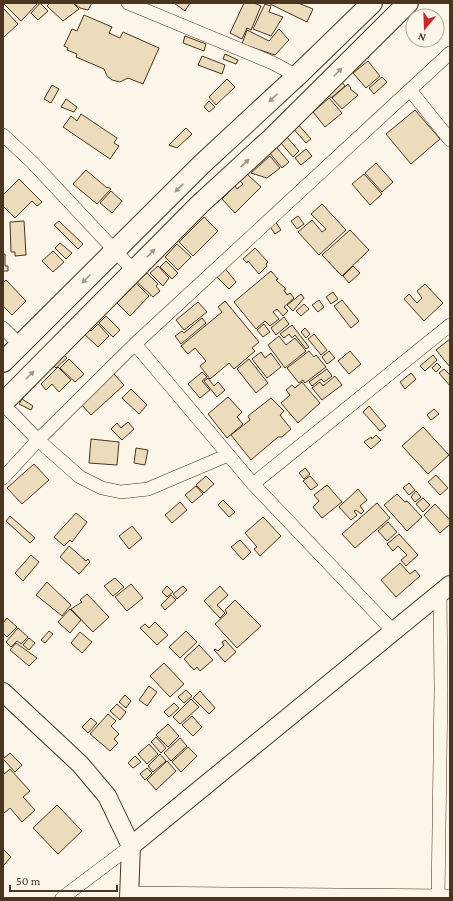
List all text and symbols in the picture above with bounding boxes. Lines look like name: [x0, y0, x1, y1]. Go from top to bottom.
north arrow: [405, 8, 445, 48]
text: N: [416, 30, 427, 44]
one-way arrow: [333, 67, 343, 77]
one-way arrow: [268, 94, 278, 103]
one-way arrow: [240, 158, 250, 168]
one-way arrow: [174, 183, 184, 193]
one-way arrow: [146, 248, 156, 258]
one-way arrow: [81, 274, 91, 284]
one-way arrow: [25, 370, 35, 380]
scale bar: [10, 867, 117, 893]
text: 50 m: [16, 874, 41, 888]

